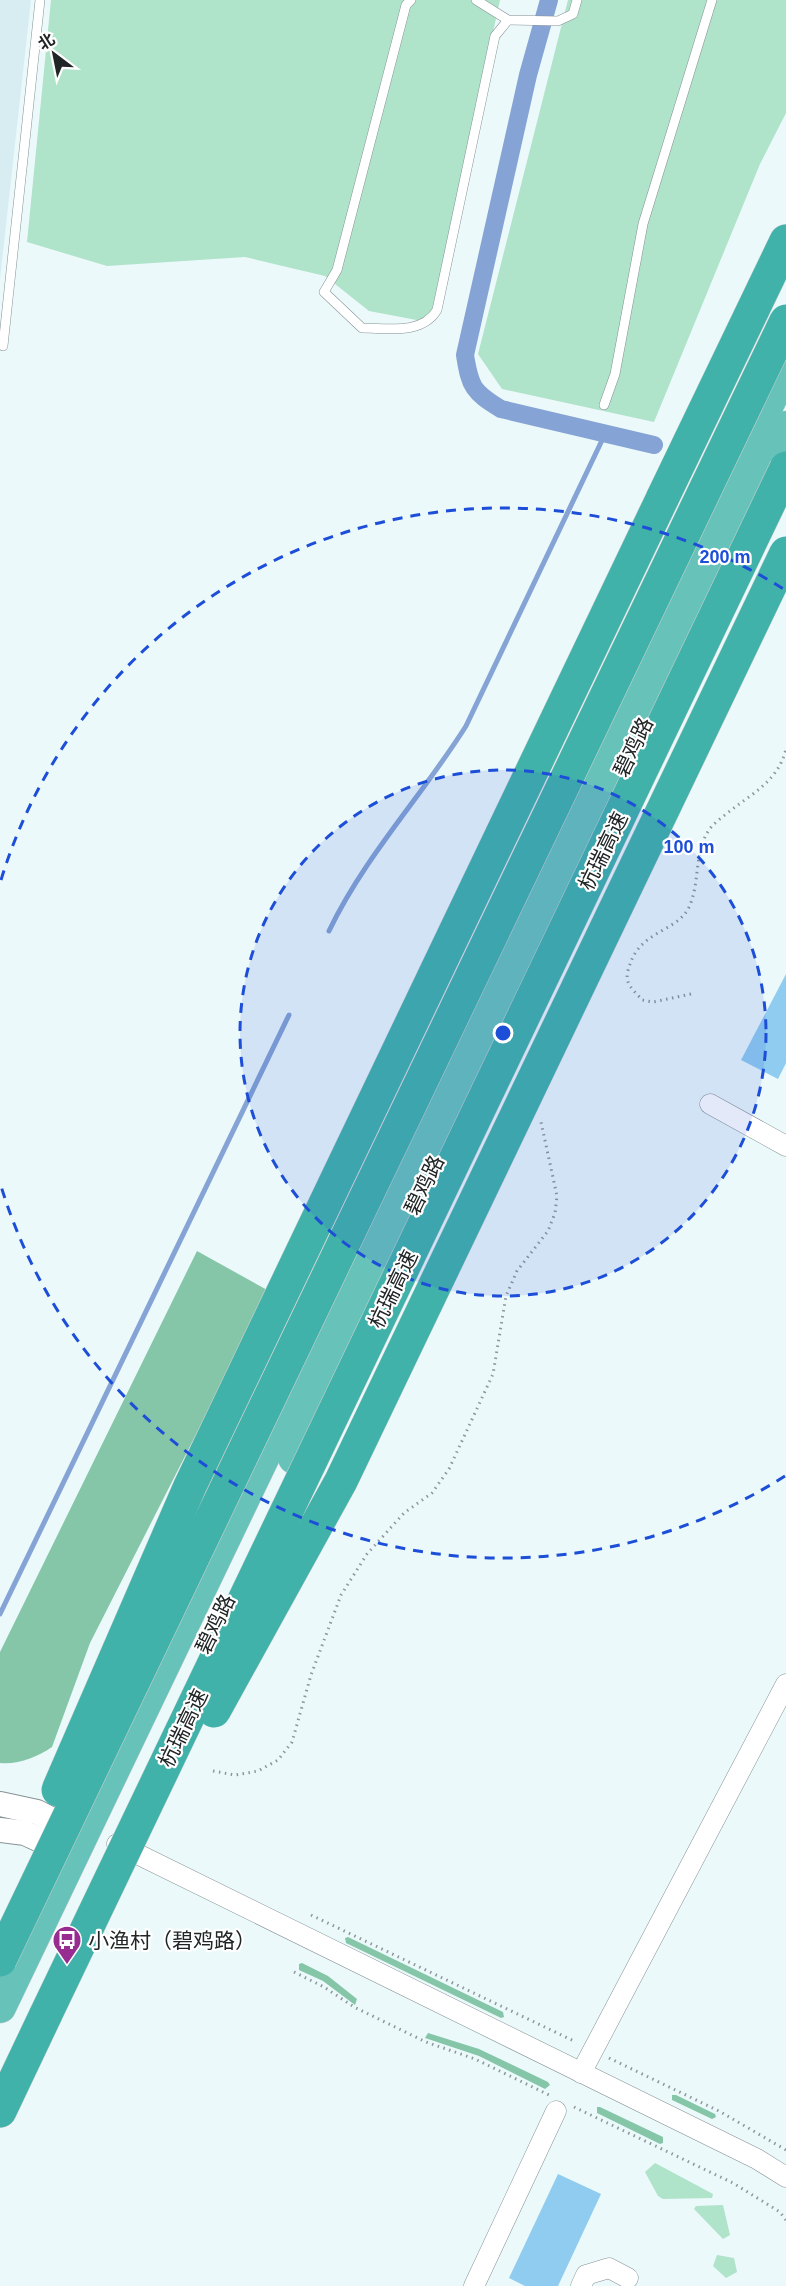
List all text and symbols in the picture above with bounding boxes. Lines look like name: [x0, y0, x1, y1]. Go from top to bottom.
north arrow: [24, 24, 84, 84]
text: 北: [35, 30, 58, 53]
text: 200 m: [699, 547, 751, 567]
street label: 碧鸡路: [609, 714, 657, 780]
street label: 杭瑞高速: [574, 808, 632, 894]
text: 100 m: [663, 837, 715, 857]
centre of rings: [493, 1023, 513, 1043]
street label: 碧鸡路: [400, 1152, 448, 1218]
street label: 杭瑞高速: [364, 1246, 422, 1332]
street label: 碧鸡路: [191, 1591, 239, 1657]
street label: 杭瑞高速: [154, 1685, 212, 1771]
bus stop icon: 小渔村（碧鸡路）: [51, 1924, 83, 1966]
place label: 小渔村（碧鸡路）: [88, 1929, 256, 1952]

